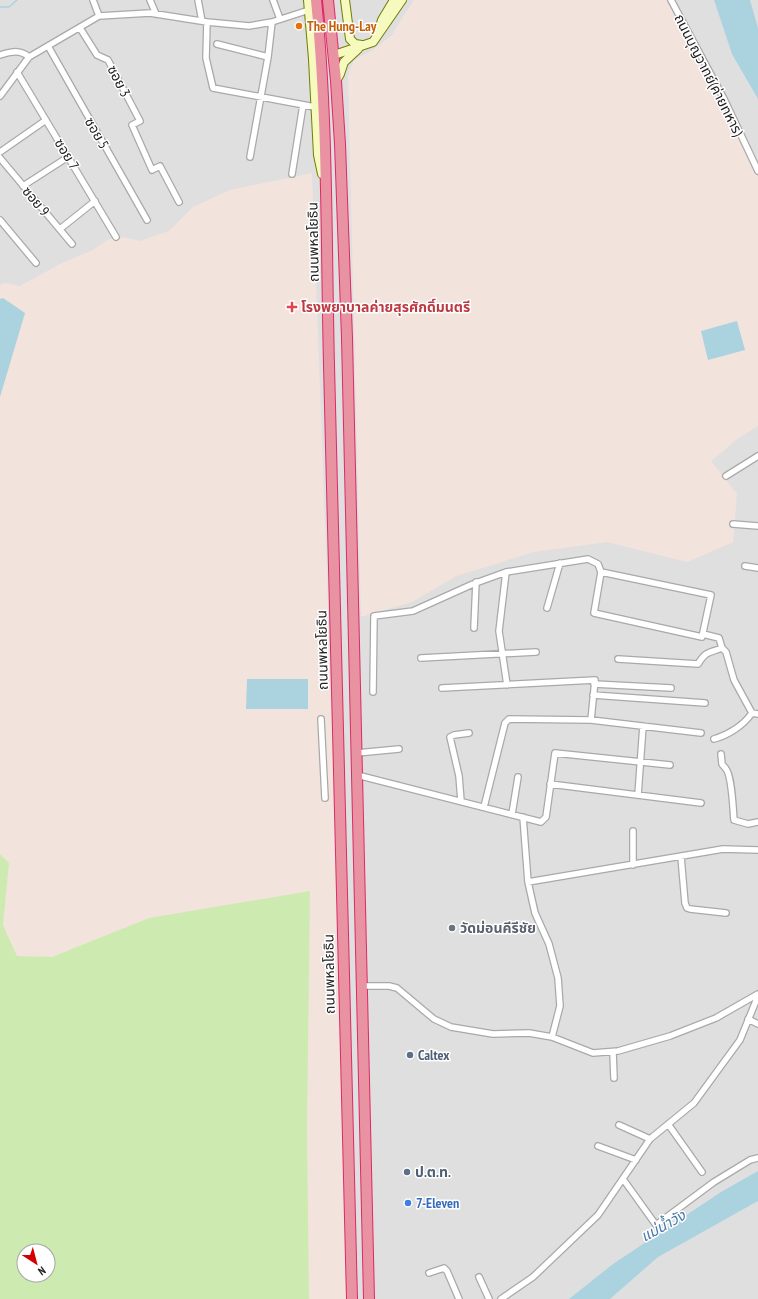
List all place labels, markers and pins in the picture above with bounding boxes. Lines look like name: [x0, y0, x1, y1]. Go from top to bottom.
place label: The Hung-Lay: [307, 17, 377, 35]
marker: The Hung-Lay: [294, 21, 304, 31]
place label: โรงพยาบาลค่ายสุรศักดิ์มนตรี: [301, 298, 470, 316]
marker: โรงพยาบาลค่ายสุรศักดิ์มนตรี: [286, 301, 298, 313]
place label: วัดม่อนคีรีชัย: [460, 919, 536, 937]
marker: วัดม่อนคีรีชัย: [447, 923, 457, 933]
place label: Caltex: [418, 1046, 450, 1064]
marker: Caltex: [405, 1050, 415, 1060]
place label: ป.ต.ท.: [415, 1163, 451, 1181]
marker: ป.ต.ท.: [402, 1167, 412, 1177]
place label: 7-Eleven: [416, 1194, 459, 1212]
marker: 7-Eleven: [403, 1198, 413, 1208]

